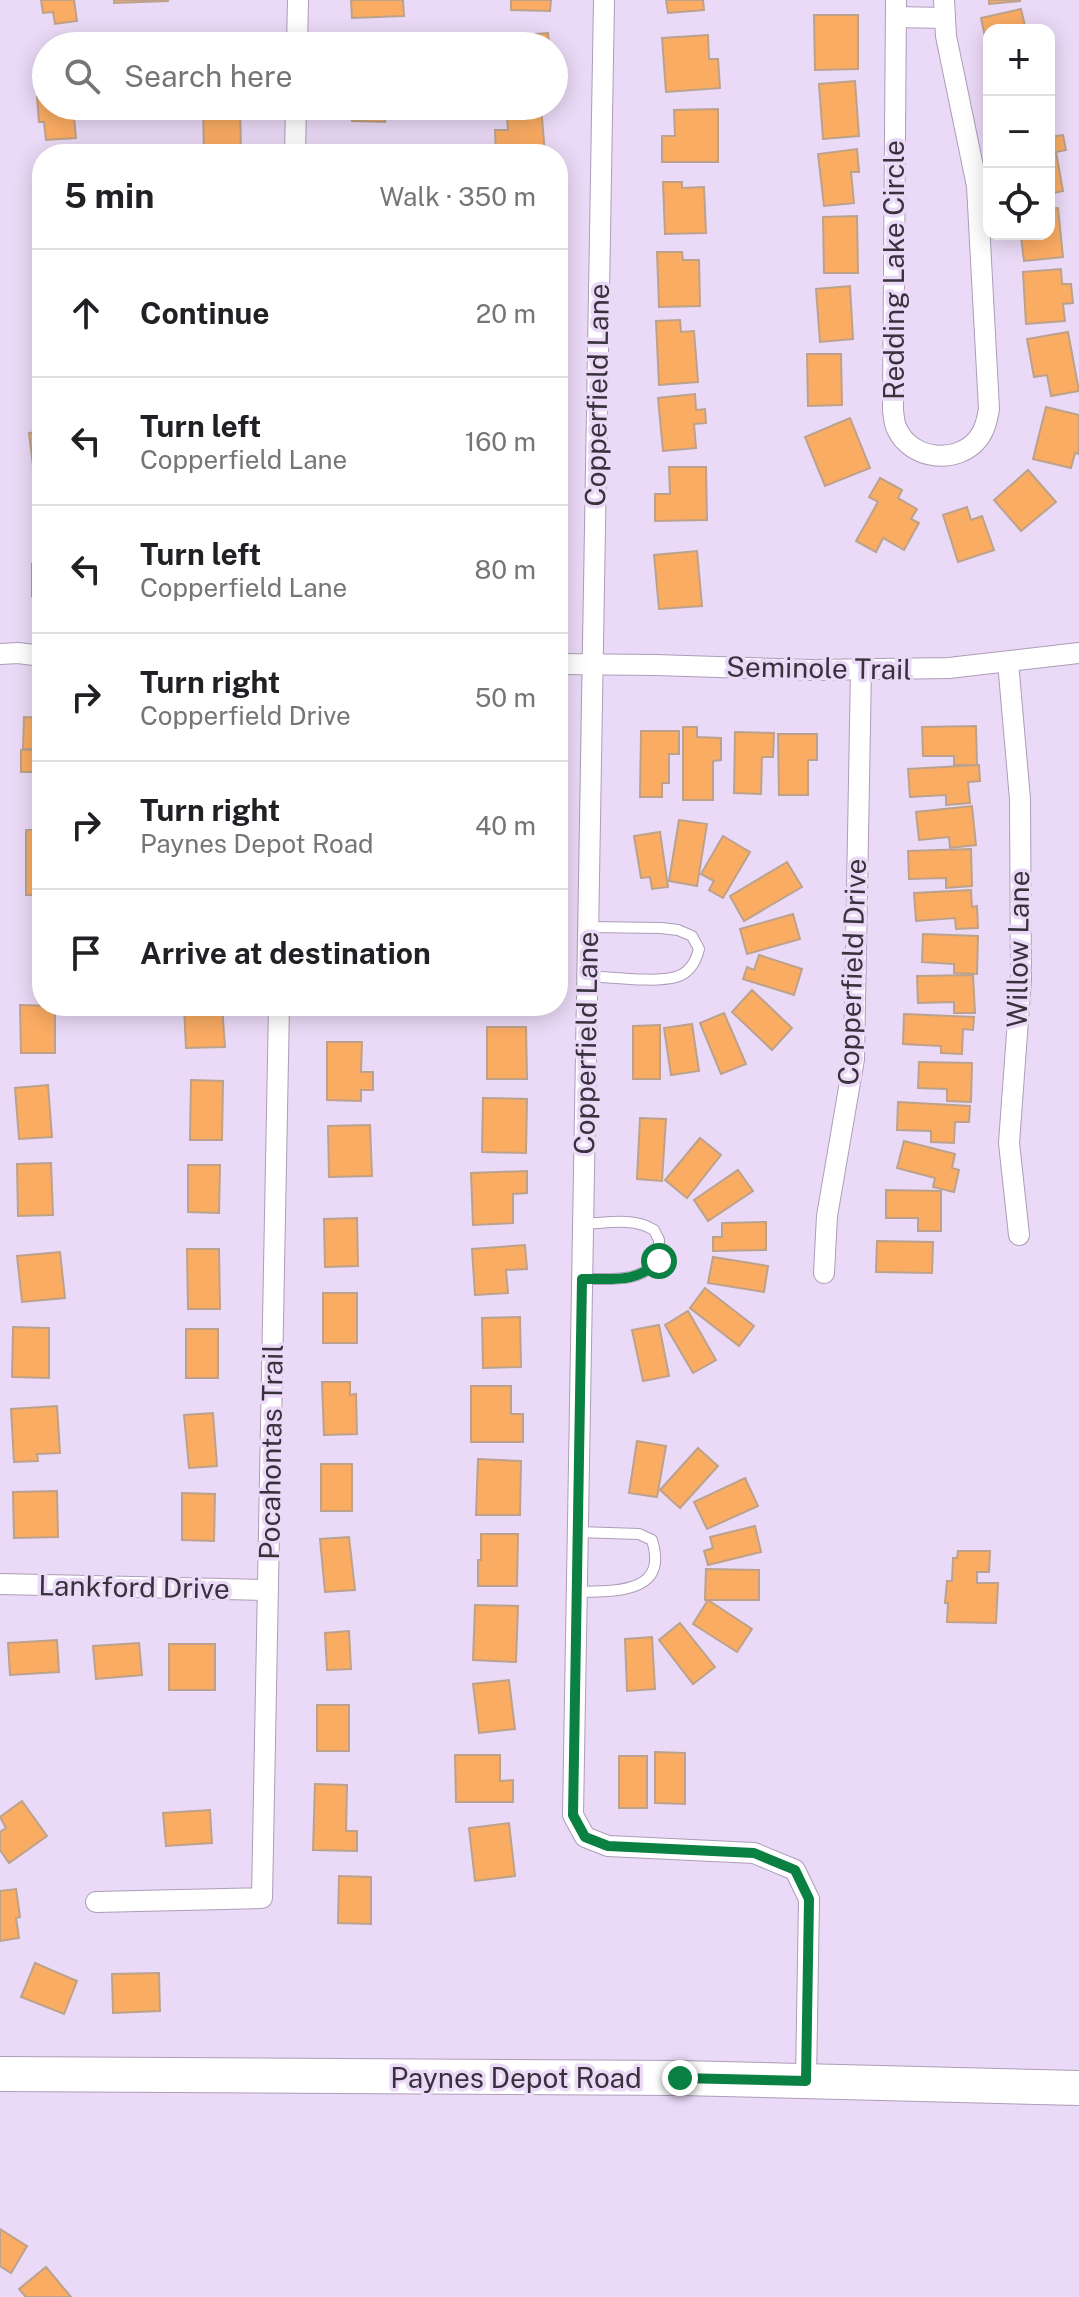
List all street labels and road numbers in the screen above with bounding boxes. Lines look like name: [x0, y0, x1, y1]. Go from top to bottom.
street label: Redding Lake Circle: [877, 140, 910, 400]
street label: Copperfield Lane: [578, 283, 615, 507]
street label: Seminole Trail: [726, 649, 912, 686]
street label: Copperfield Drive: [831, 858, 872, 1086]
street label: Willow Lane: [1000, 870, 1035, 1028]
street label: Copperfield Lane: [567, 931, 604, 1155]
street label: Pocahontas Trail: [252, 1344, 289, 1560]
street label: Lankford Drive: [38, 1568, 230, 1605]
street label: Paynes Depot Road: [390, 2061, 642, 2094]

